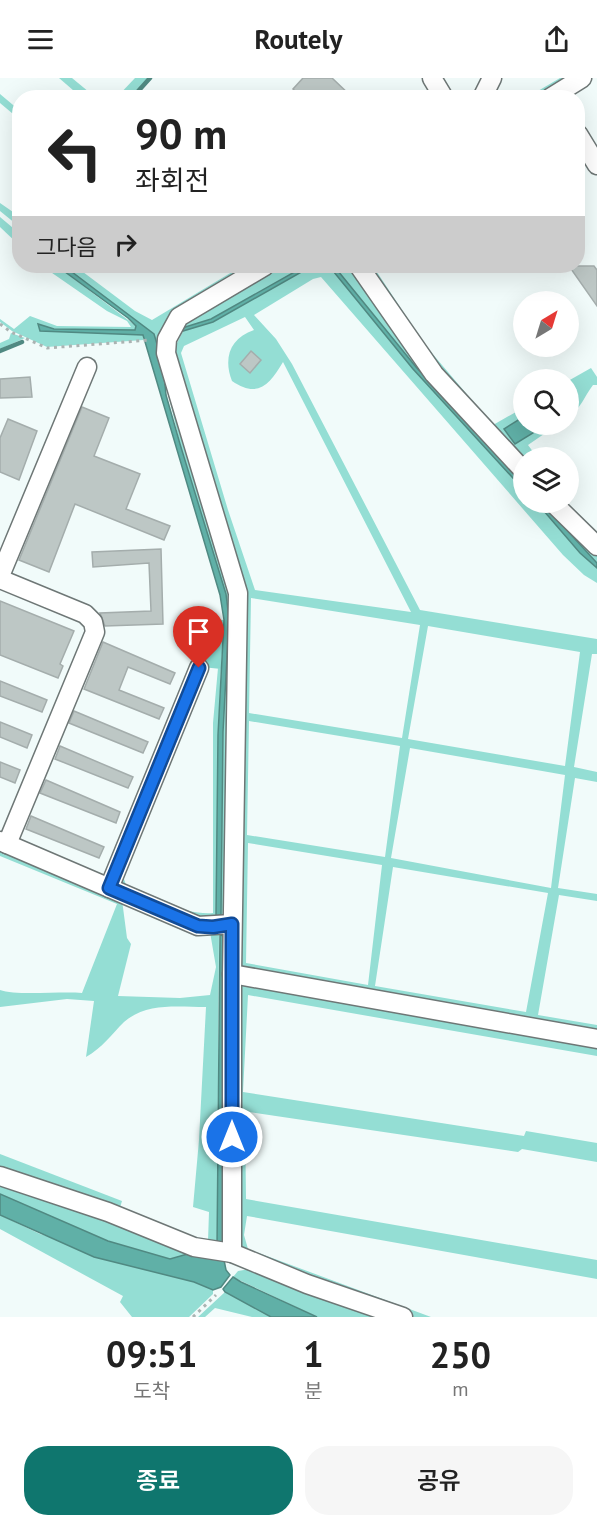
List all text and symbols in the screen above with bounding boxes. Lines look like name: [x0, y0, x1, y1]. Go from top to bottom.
text: Routely: [255, 22, 342, 56]
icon: menu: [24, 23, 57, 56]
icon: share: [540, 23, 573, 56]
text: 90 m: [135, 106, 227, 161]
icon: left: [36, 114, 114, 192]
text: 좌회전: [135, 163, 210, 197]
icon: right: [109, 228, 142, 261]
text: 그다음: [36, 233, 97, 261]
north arrow: [513, 291, 579, 357]
map controls: [513, 291, 579, 513]
button: search: [513, 369, 579, 435]
button: layers: [513, 447, 579, 513]
pin: [173, 606, 224, 668]
icon: arrive: [182, 615, 215, 648]
position arrow: [200, 1105, 264, 1169]
text: 09:51: [106, 1330, 197, 1377]
text: 1: [303, 1330, 324, 1377]
text: 250: [430, 1331, 491, 1378]
text: m: [452, 1376, 468, 1402]
text: 도착: [133, 1378, 170, 1404]
text: 분: [304, 1378, 323, 1404]
button: 종료: [24, 1446, 293, 1515]
button: 공유: [305, 1446, 573, 1515]

